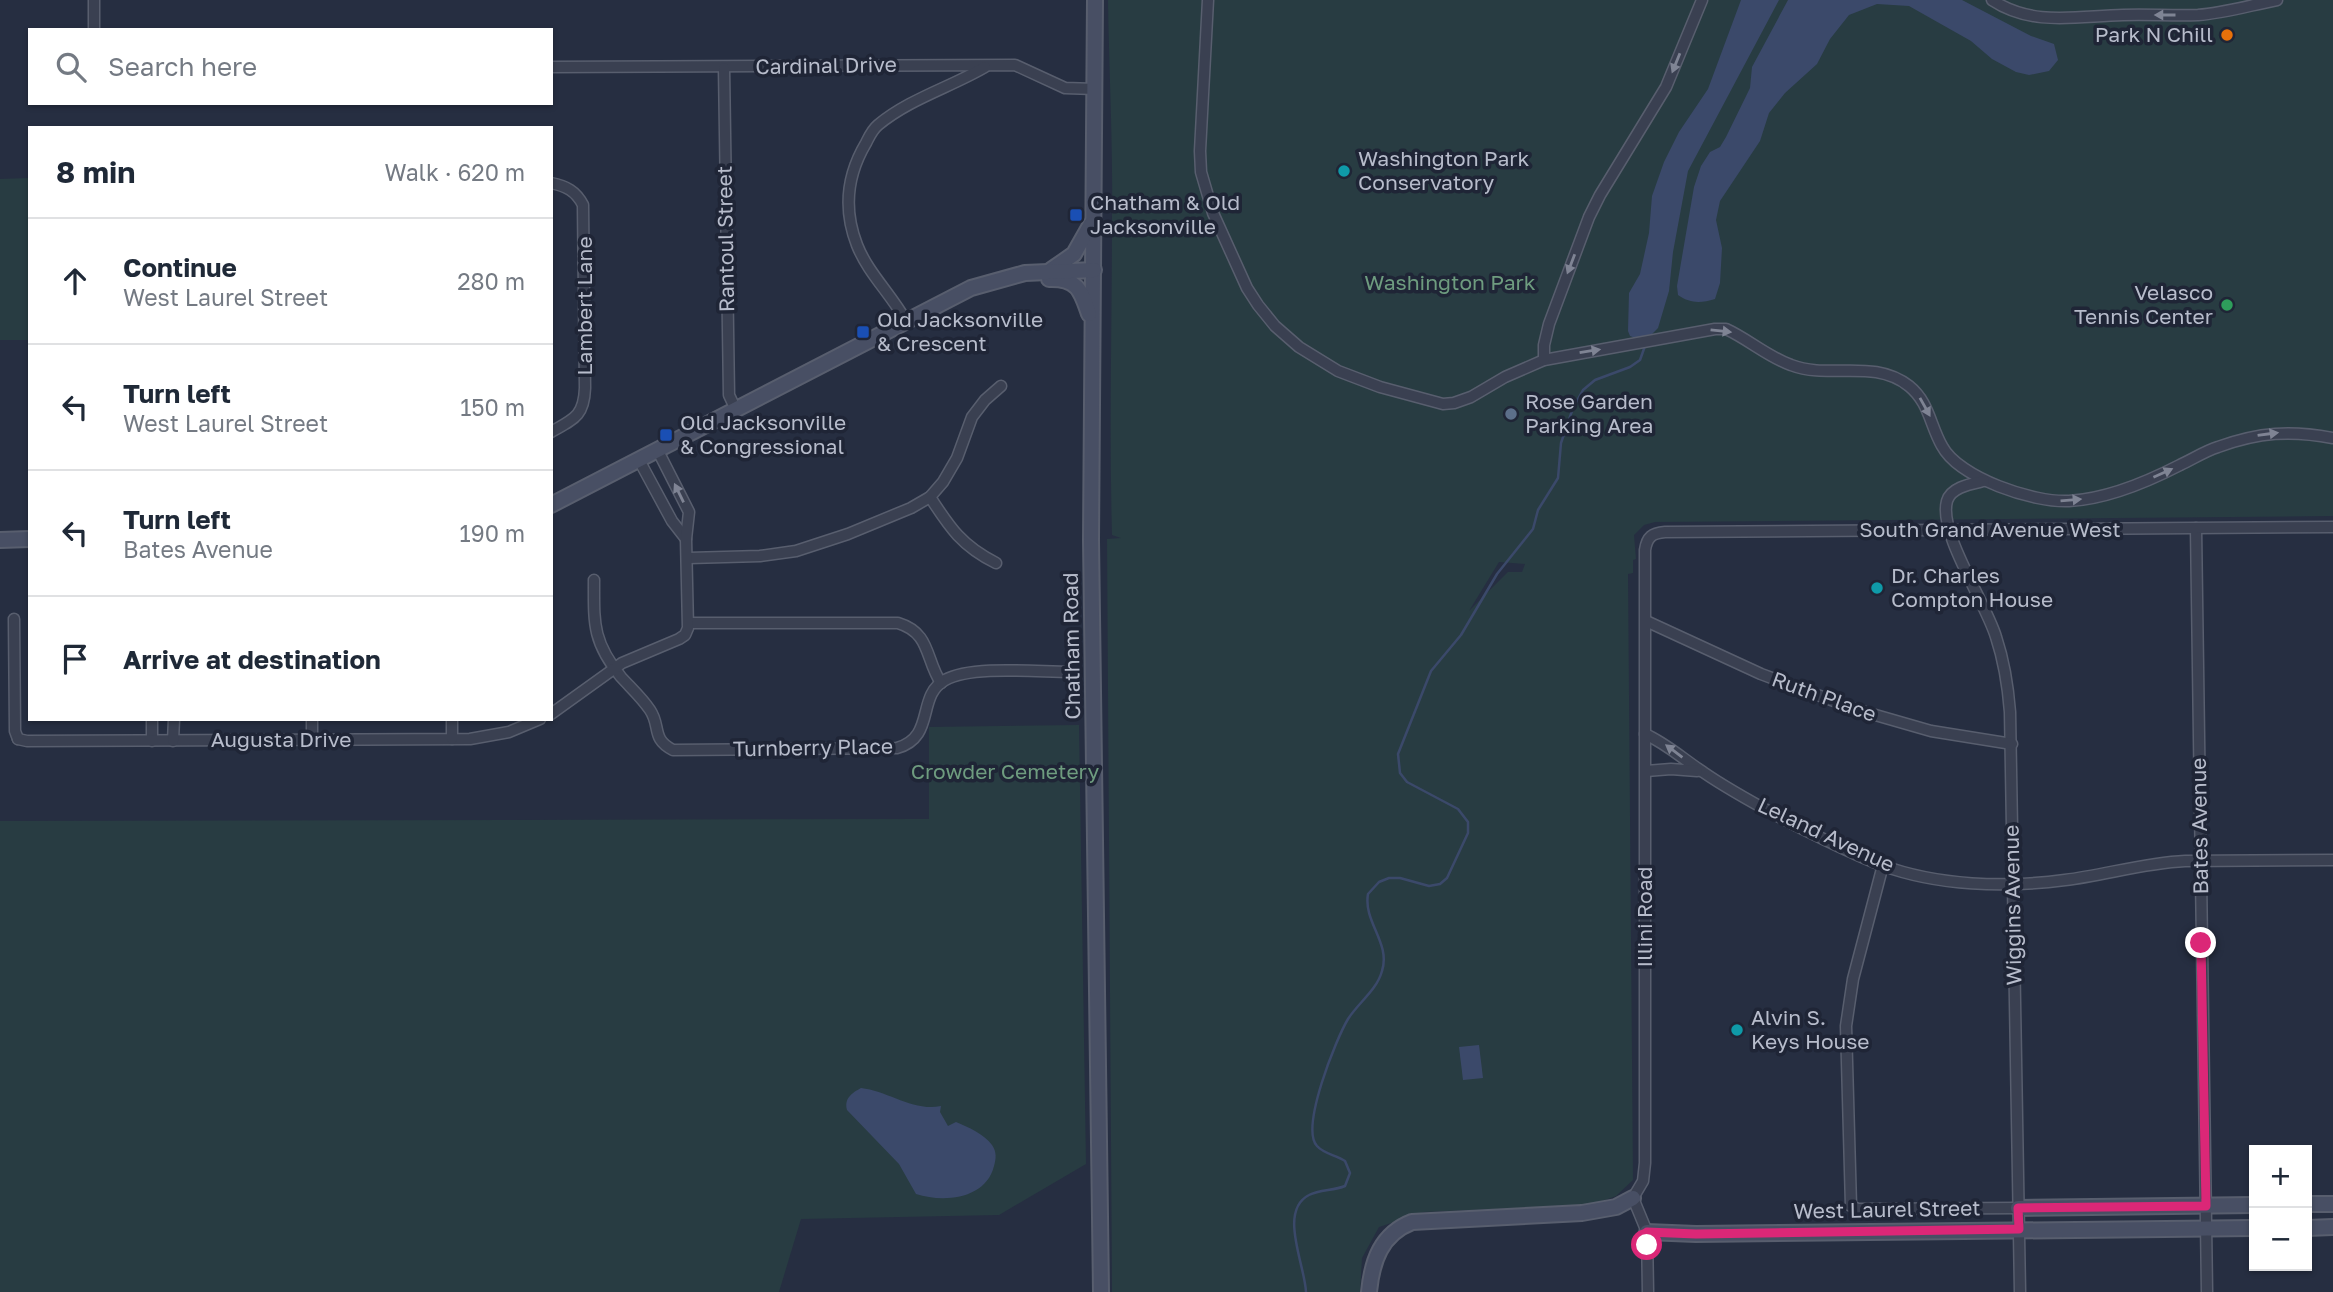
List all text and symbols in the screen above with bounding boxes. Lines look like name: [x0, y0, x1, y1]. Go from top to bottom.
one-way arrow: [2154, 9, 2176, 21]
place label: Park N Chill: [2095, 21, 2213, 47]
marker: Park N Chill: [2219, 27, 2235, 43]
search box: [28, 28, 553, 105]
icon: search: [52, 48, 90, 86]
text: Search here: [108, 51, 257, 82]
street label: Cardinal Drive: [755, 51, 897, 79]
one-way arrow: [1670, 53, 1681, 74]
place label: Washington Park Conservatory: [1358, 145, 1529, 195]
text: 8 min: [56, 154, 135, 190]
text: Walk · 620 m: [384, 158, 525, 186]
marker: Washington Park Conservatory: [1336, 163, 1352, 179]
street label: Rantoul Street: [711, 166, 739, 312]
place label: Chatham & Old Jacksonville: [1090, 189, 1240, 239]
marker: Chatham & Old Jacksonville: [1068, 207, 1084, 223]
street label: Lambert Lane: [571, 236, 597, 376]
text: Continue: [123, 252, 237, 283]
one-way arrow: [1565, 254, 1576, 275]
icon: ahead: [56, 262, 94, 300]
text: 280 m: [457, 267, 525, 295]
park label: Washington Park: [1364, 269, 1536, 295]
place label: Velasco Tennis Center: [2074, 279, 2213, 329]
text: West Laurel Street: [123, 283, 328, 311]
marker: Velasco Tennis Center: [2219, 297, 2235, 313]
place label: Old Jacksonville & Crescent: [877, 306, 1043, 356]
marker: Old Jacksonville & Crescent: [855, 324, 871, 340]
one-way arrow: [1710, 326, 1732, 337]
one-way arrow: [1579, 345, 1601, 356]
text: Turn left: [123, 378, 231, 409]
icon: left: [56, 388, 94, 426]
place label: Rose Garden Parking Area: [1525, 388, 1653, 438]
text: 150 m: [460, 393, 525, 421]
one-way arrow: [1919, 397, 1931, 417]
marker: Rose Garden Parking Area: [1503, 406, 1519, 422]
text: West Laurel Street: [123, 409, 328, 437]
place label: Old Jacksonville & Congressional: [680, 409, 846, 459]
marker: Old Jacksonville & Congressional: [658, 427, 674, 443]
one-way arrow: [2257, 429, 2279, 440]
one-way arrow: [2153, 467, 2173, 479]
one-way arrow: [674, 483, 686, 503]
one-way arrow: [2060, 494, 2082, 505]
text: Turn left: [123, 504, 231, 535]
icon: left: [56, 514, 94, 552]
street label: South Grand Avenue West: [1859, 516, 2121, 542]
text: 190 m: [460, 519, 525, 547]
text: Bates Avenue: [123, 535, 273, 563]
place label: Dr. Charles Compton House: [1891, 562, 2053, 612]
street label: Chatham Road: [1057, 572, 1085, 720]
marker: Dr. Charles Compton House: [1869, 580, 1885, 596]
icon: arrive: [56, 640, 94, 678]
text: Arrive at destination: [123, 644, 381, 675]
street label: Ruth Place: [1769, 665, 1880, 727]
street label: Augusta Drive: [211, 726, 351, 752]
street label: Turnberry Place: [733, 733, 893, 761]
one-way arrow: [1665, 744, 1684, 758]
street label: Bates Avenue: [2185, 757, 2213, 895]
park label: Crowder Cemetery: [911, 758, 1099, 784]
street label: Leland Avenue: [1754, 791, 1899, 877]
street label: Wiggins Avenue: [1998, 824, 2026, 986]
street label: Illini Road: [1631, 867, 1657, 967]
route end: [2185, 927, 2216, 958]
place label: Alvin S. Keys House: [1751, 1004, 1870, 1054]
marker: Alvin S. Keys House: [1729, 1022, 1745, 1038]
map controls: [2249, 1145, 2312, 1271]
button: +: [2249, 1145, 2312, 1208]
street label: West Laurel Street: [1793, 1194, 1981, 1224]
button: −: [2249, 1208, 2312, 1271]
route start: [1631, 1229, 1662, 1260]

